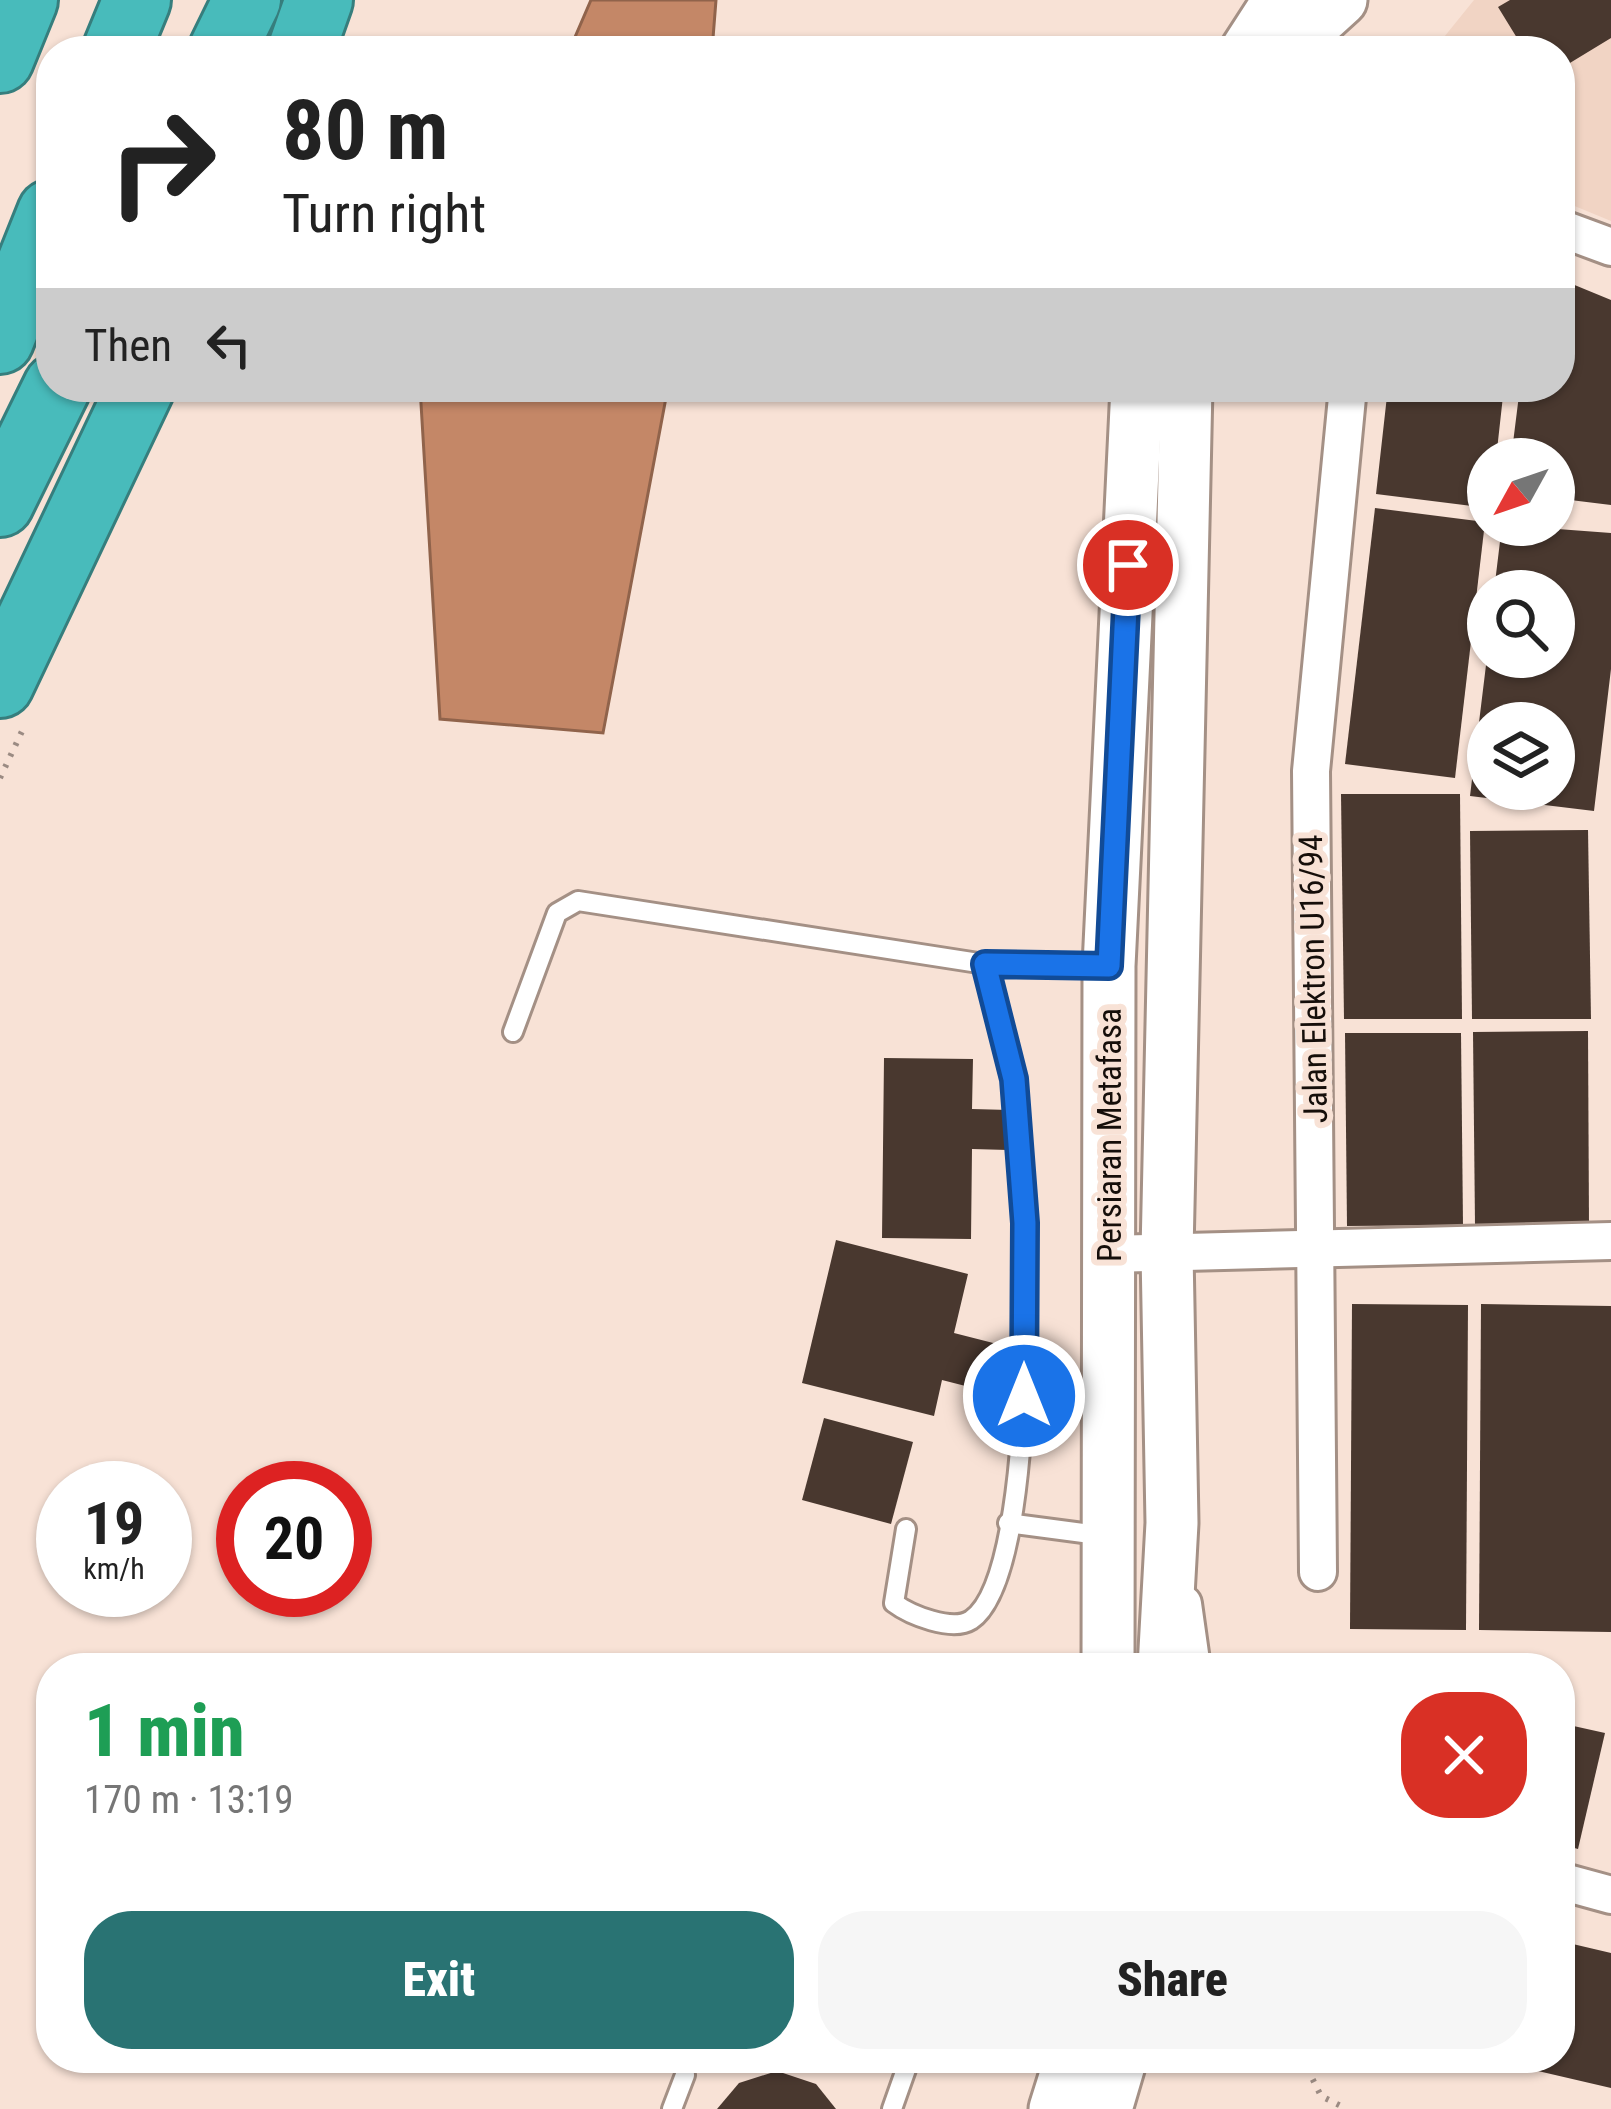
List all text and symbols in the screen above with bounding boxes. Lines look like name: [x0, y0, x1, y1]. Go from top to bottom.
text: 80 m: [282, 81, 449, 180]
icon: right: [84, 84, 240, 240]
text: Turn right: [282, 182, 486, 245]
icon: left: [196, 312, 262, 378]
text: Then: [84, 319, 172, 372]
north arrow: [1467, 438, 1575, 546]
map controls: [1467, 438, 1575, 810]
pin: [1077, 514, 1179, 616]
icon: arrive: [1095, 532, 1161, 598]
button: search: [1467, 570, 1575, 678]
button: layers: [1467, 702, 1575, 810]
street label: Jalan Elektron U16/94: [1291, 834, 1335, 1124]
street label: Persiaran Metafasa: [1090, 1008, 1129, 1262]
position arrow: [961, 1333, 1087, 1459]
speed limit sign: 20: [216, 1461, 372, 1617]
text: 19: [84, 1488, 144, 1559]
text: km/h: [83, 1551, 145, 1586]
text: 1 min: [84, 1689, 245, 1774]
button: close: [1401, 1692, 1527, 1818]
text: 170 m · 13:19: [84, 1777, 294, 1823]
button: Exit: [84, 1911, 794, 2049]
button: Share: [818, 1911, 1527, 2049]

